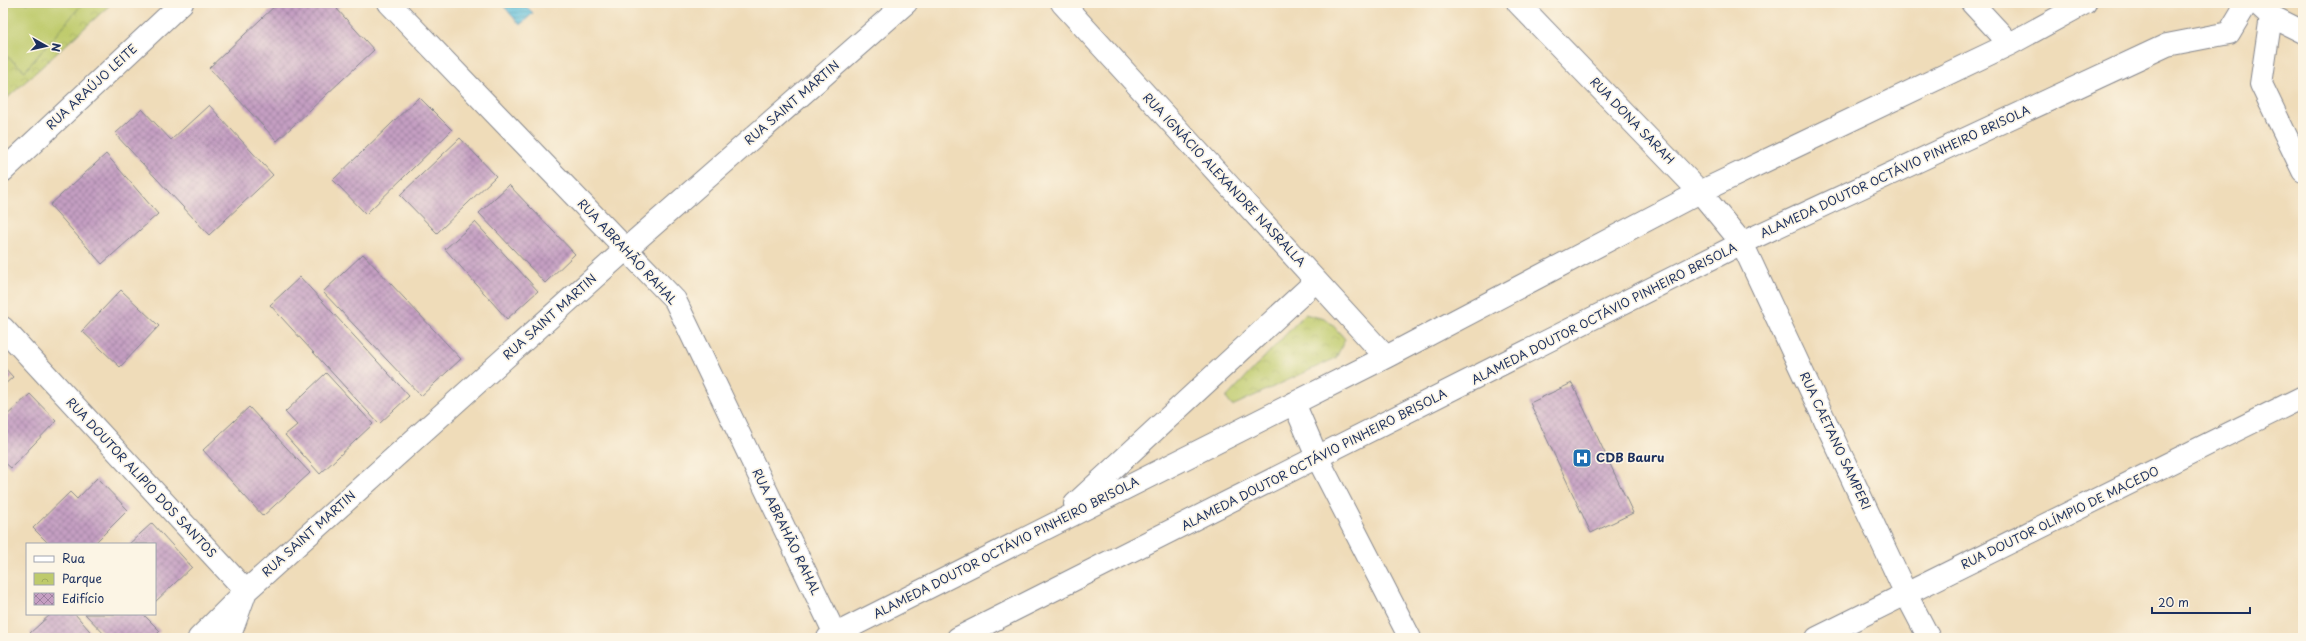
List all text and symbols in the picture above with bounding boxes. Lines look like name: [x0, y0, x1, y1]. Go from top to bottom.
north arrow: [26, 26, 66, 66]
street label: RUA ARAÚJO LEITE: [42, 39, 141, 133]
text: N: [47, 42, 65, 53]
street label: RUA SAINT MARTIN: [740, 56, 843, 149]
street label: RUA DONA SARAH: [1586, 73, 1679, 168]
street label: RUA IGNÁCIO ALEXANDRE NASRALLA: [1139, 88, 1311, 270]
street label: ALAMEDA DOUTOR OCTÁVIO PINHEIRO BRISOLA: [1757, 100, 2033, 242]
street label: RUA ABRAHÃO RAHAL: [574, 194, 682, 309]
street label: ALAMEDA DOUTOR OCTÁVIO PINHEIRO BRISOLA: [1468, 238, 1740, 388]
street label: RUA SAINT MARTIN: [498, 269, 600, 363]
street label: RUA CAETANO SAMPERI: [1796, 369, 1876, 513]
street label: ALAMEDA DOUTOR OCTÁVIO PINHEIRO BRISOLA: [1178, 384, 1450, 534]
street label: RUA DOUTOR ALIPIO DOS SANTOS: [62, 393, 221, 561]
hospital icon: CDB Bauru: [1571, 447, 1593, 469]
place label: CDB Bauru: [1596, 448, 1664, 466]
street label: RUA DOUTOR OLÍMPIO DE MACEDO: [1957, 461, 2162, 573]
street label: RUA ABRAHÃO RAHAL: [748, 465, 826, 598]
street label: ALAMEDA DOUTOR OCTÁVIO PINHEIRO BRISOLA: [870, 472, 1142, 622]
street label: RUA SAINT MARTIN: [257, 486, 359, 580]
legend: [26, 543, 156, 615]
text: Rua: [62, 549, 86, 567]
text: Parque: [62, 569, 102, 587]
text: Edifício: [62, 589, 104, 607]
scale bar: [2152, 589, 2250, 615]
text: 20 m: [2158, 593, 2189, 611]

